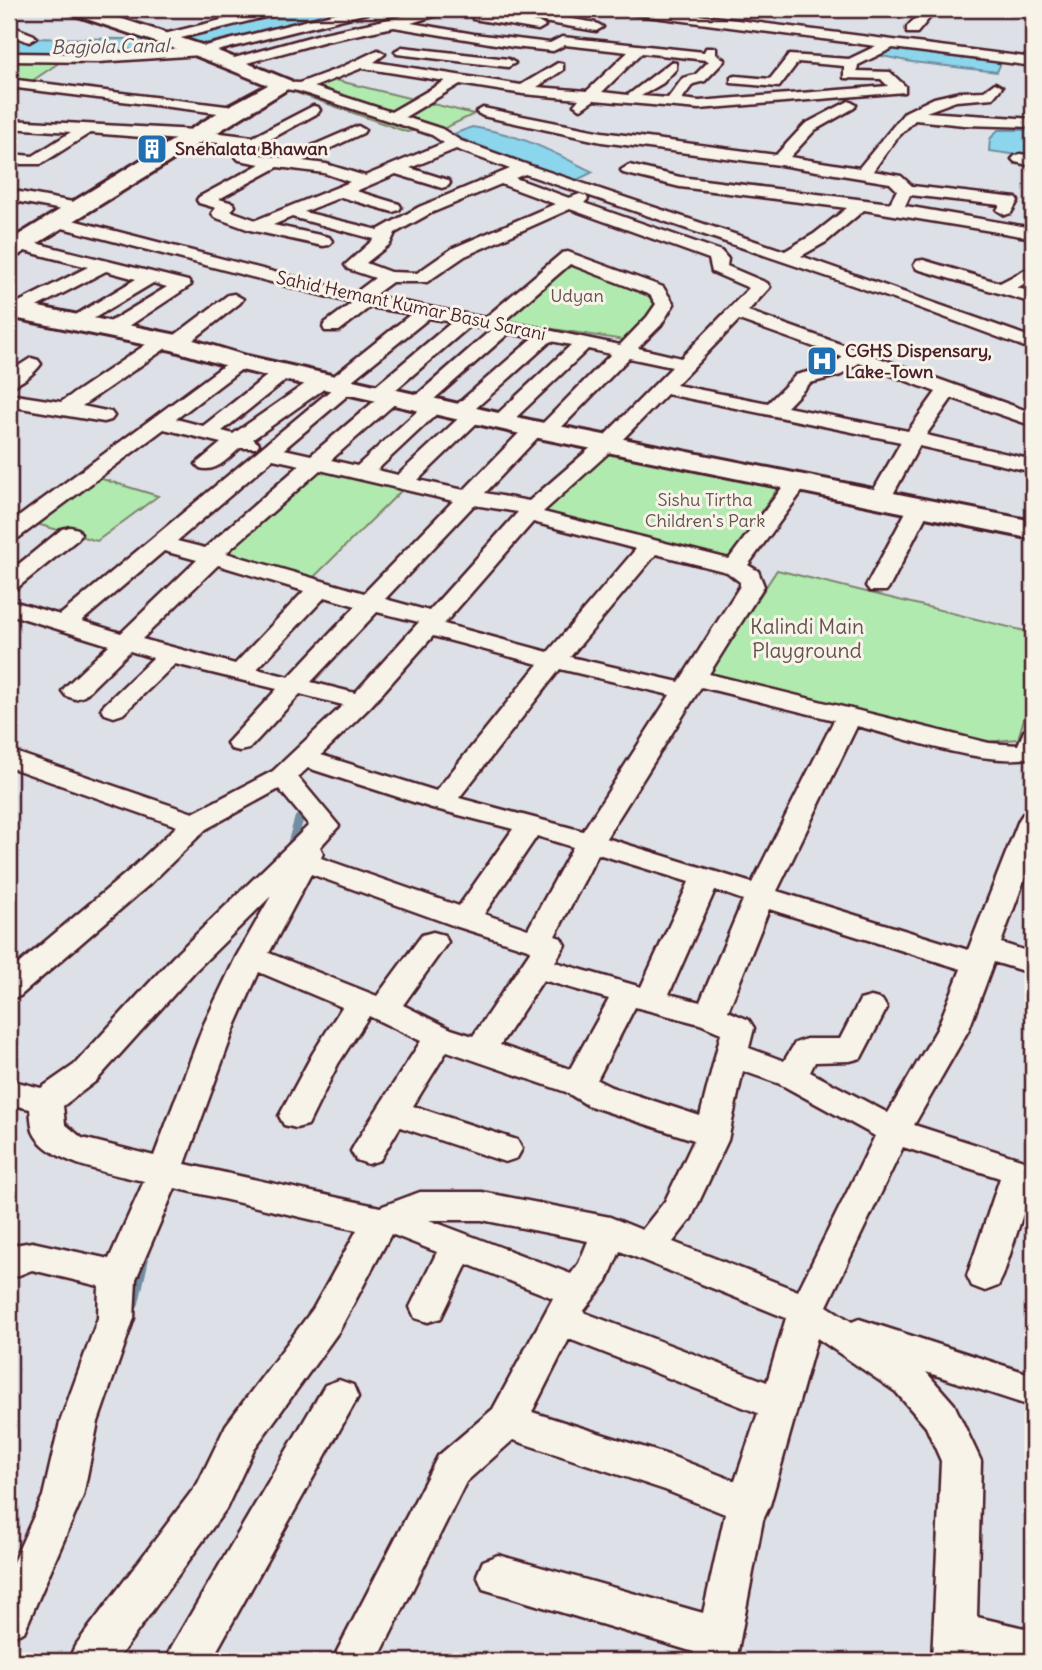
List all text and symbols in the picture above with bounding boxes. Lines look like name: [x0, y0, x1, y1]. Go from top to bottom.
water label: Bagjola Canal: [51, 33, 172, 59]
building icon: Snehalata Bhawan: [135, 132, 169, 166]
place label: Snehalata Bhawan: [175, 137, 329, 160]
street label: Sahid Hemant Kumar Basu Sarani: [274, 266, 548, 345]
park label: Udyan: [550, 284, 604, 307]
place label: CGHS Dispensary, Lake-Town: [845, 339, 992, 383]
hospital icon: CGHS Dispensary, Lake-Town: [805, 344, 839, 378]
park label: Sishu Tirtha Children's Park: [645, 488, 765, 532]
park label: Kalindi Main Playground: [750, 613, 864, 664]

